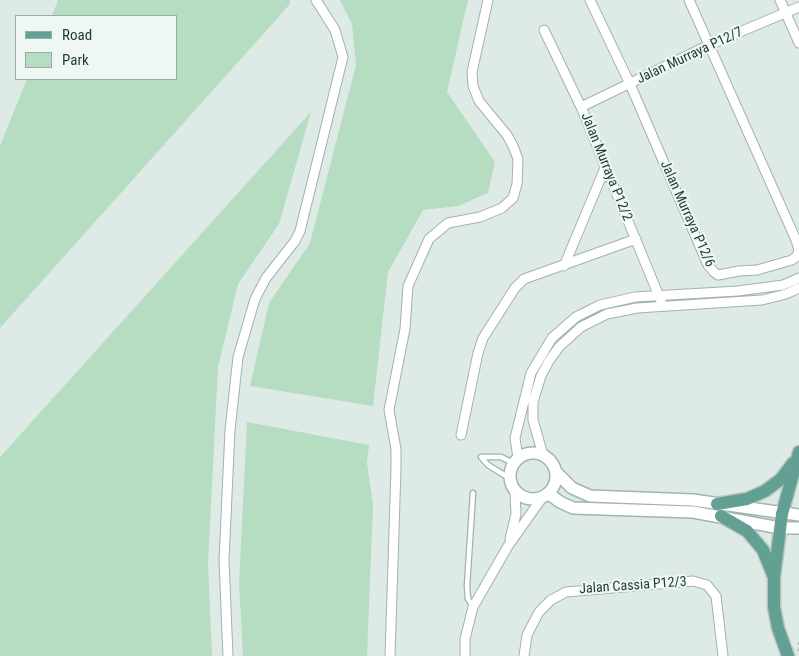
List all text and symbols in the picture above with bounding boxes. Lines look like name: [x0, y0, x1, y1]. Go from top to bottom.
legend: [15, 15, 178, 80]
street label: Jalan Murraya P12/7: [634, 24, 746, 88]
text: Road: [62, 26, 92, 44]
text: Park: [62, 51, 89, 69]
street label: Jalan Murraya P12/2: [577, 111, 635, 223]
street label: Jalan Murraya P12/6: [656, 158, 718, 270]
street label: Jalan Cassia P12/3: [579, 574, 687, 598]

